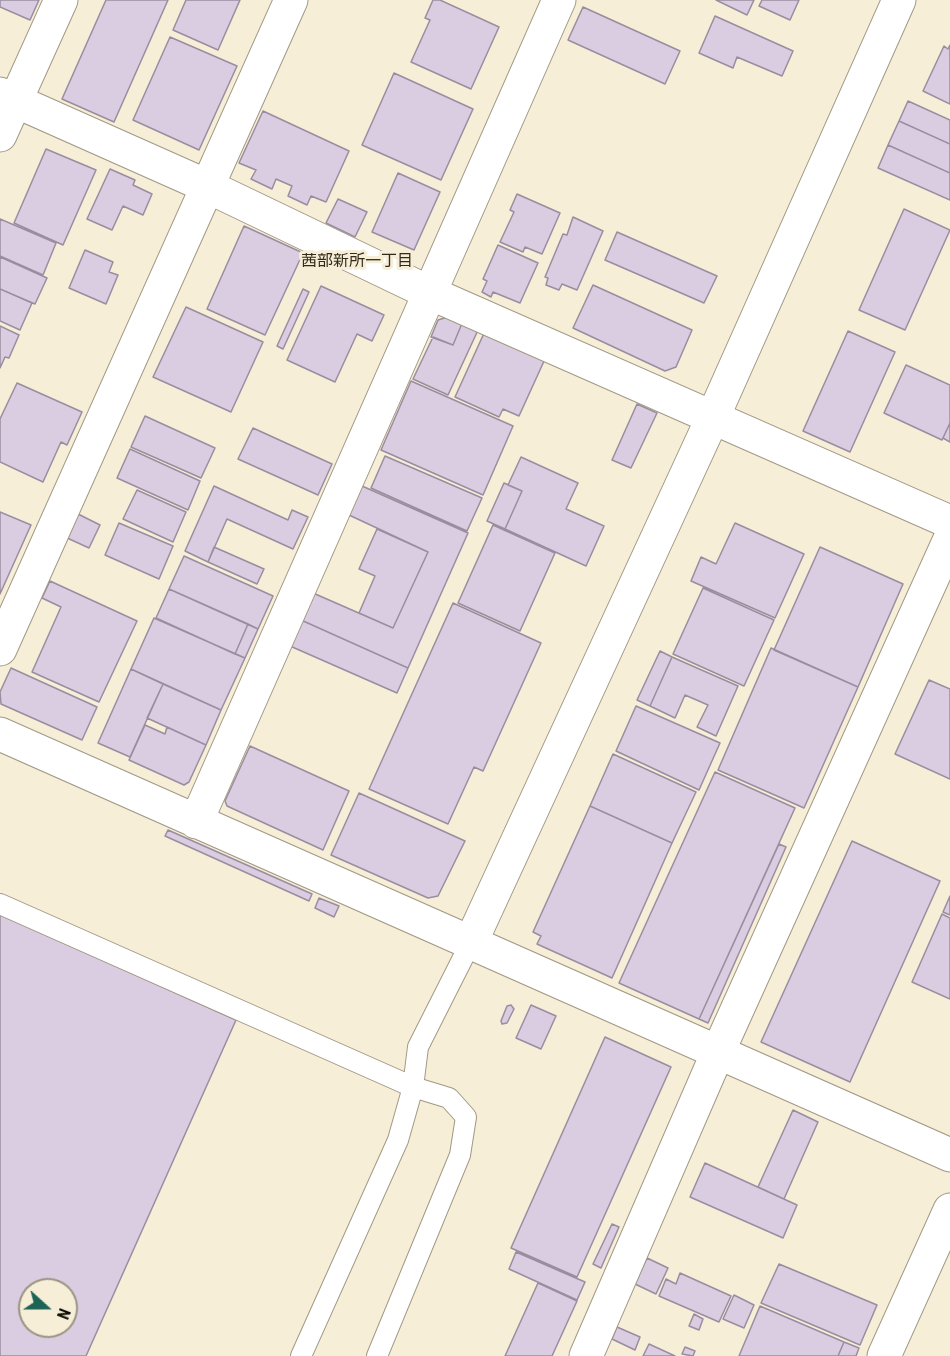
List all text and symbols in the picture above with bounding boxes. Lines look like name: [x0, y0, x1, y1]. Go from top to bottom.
district label: 茜部新所一丁目: [301, 252, 413, 272]
north arrow: [18, 1278, 78, 1338]
text: N: [53, 1306, 74, 1322]

